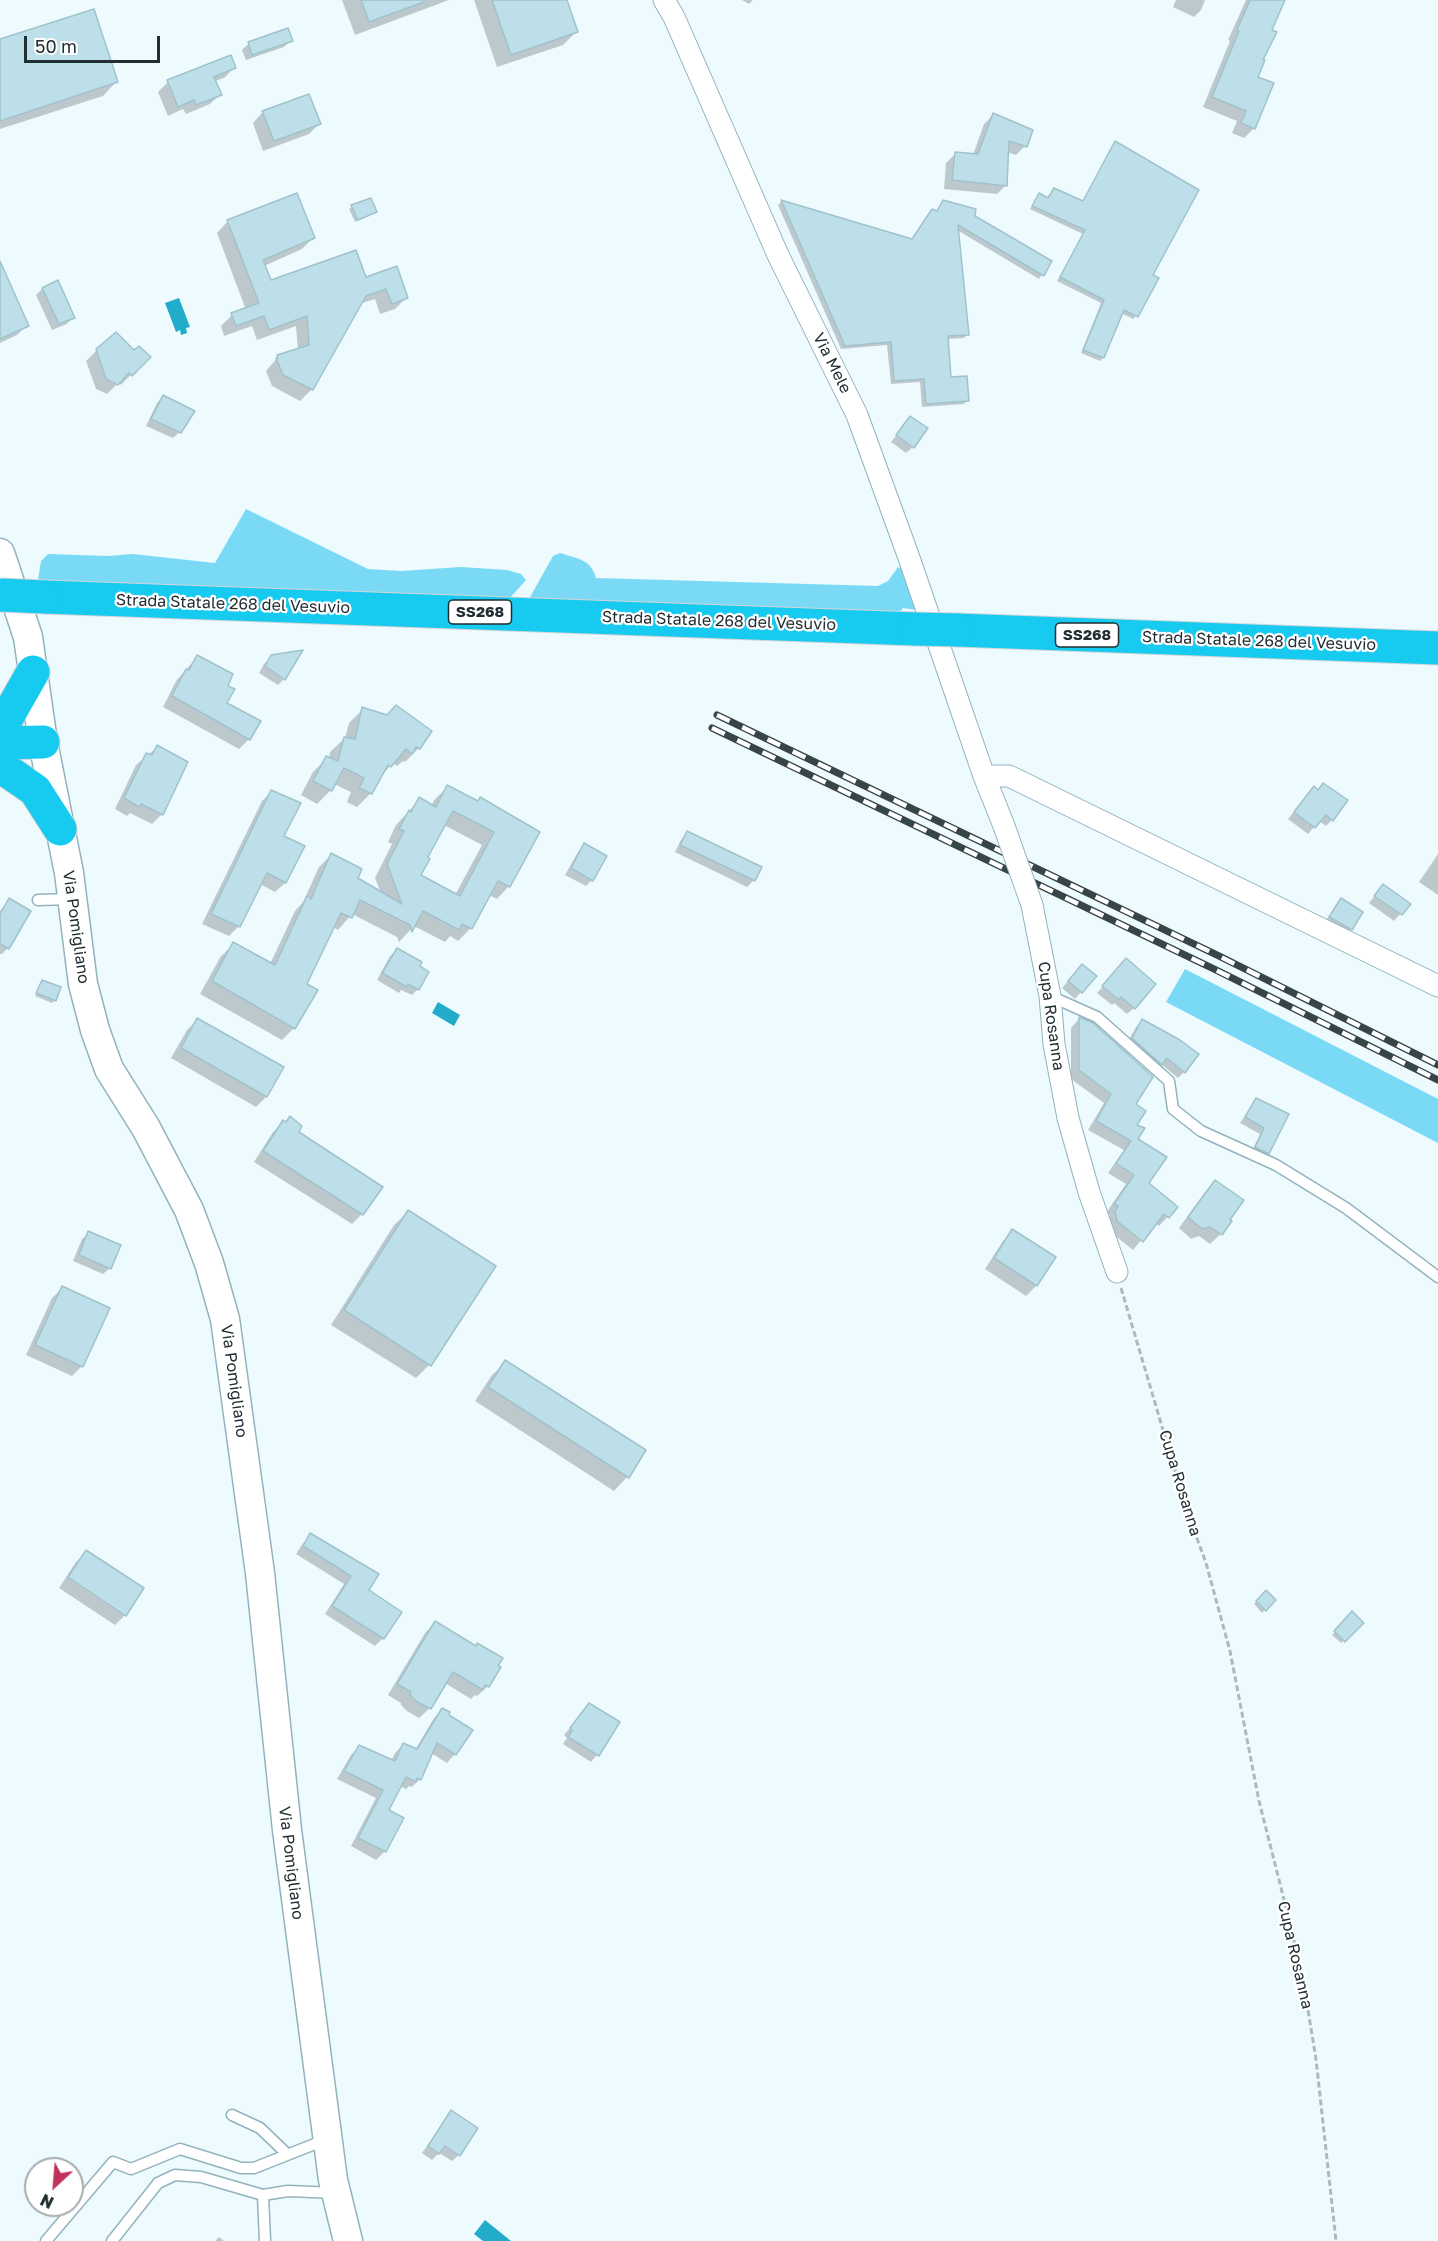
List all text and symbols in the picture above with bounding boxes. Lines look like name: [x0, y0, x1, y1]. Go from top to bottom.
scale bar: [27, 24, 164, 62]
text: 50 m: [35, 35, 77, 57]
street label: Via Mele: [809, 330, 855, 396]
street label: Strada Statale 268 del Vesuvio: [116, 590, 350, 618]
road number: SS268: [448, 600, 512, 624]
street label: Strada Statale 268 del Vesuvio: [602, 607, 836, 635]
road number: SS268: [1056, 623, 1118, 647]
street label: Strada Statale 268 del Vesuvio: [1142, 627, 1376, 655]
street label: Via Pomigliano: [59, 869, 93, 985]
street label: Cupa Rosanna: [1034, 960, 1068, 1072]
street label: Via Pomigliano: [217, 1323, 251, 1439]
street label: Cupa Rosanna: [1155, 1428, 1205, 1538]
street label: Via Pomigliano: [275, 1805, 307, 1921]
street label: Cupa Rosanna: [1273, 1899, 1317, 2011]
north arrow: [24, 2157, 84, 2217]
text: N: [37, 2190, 57, 2213]

